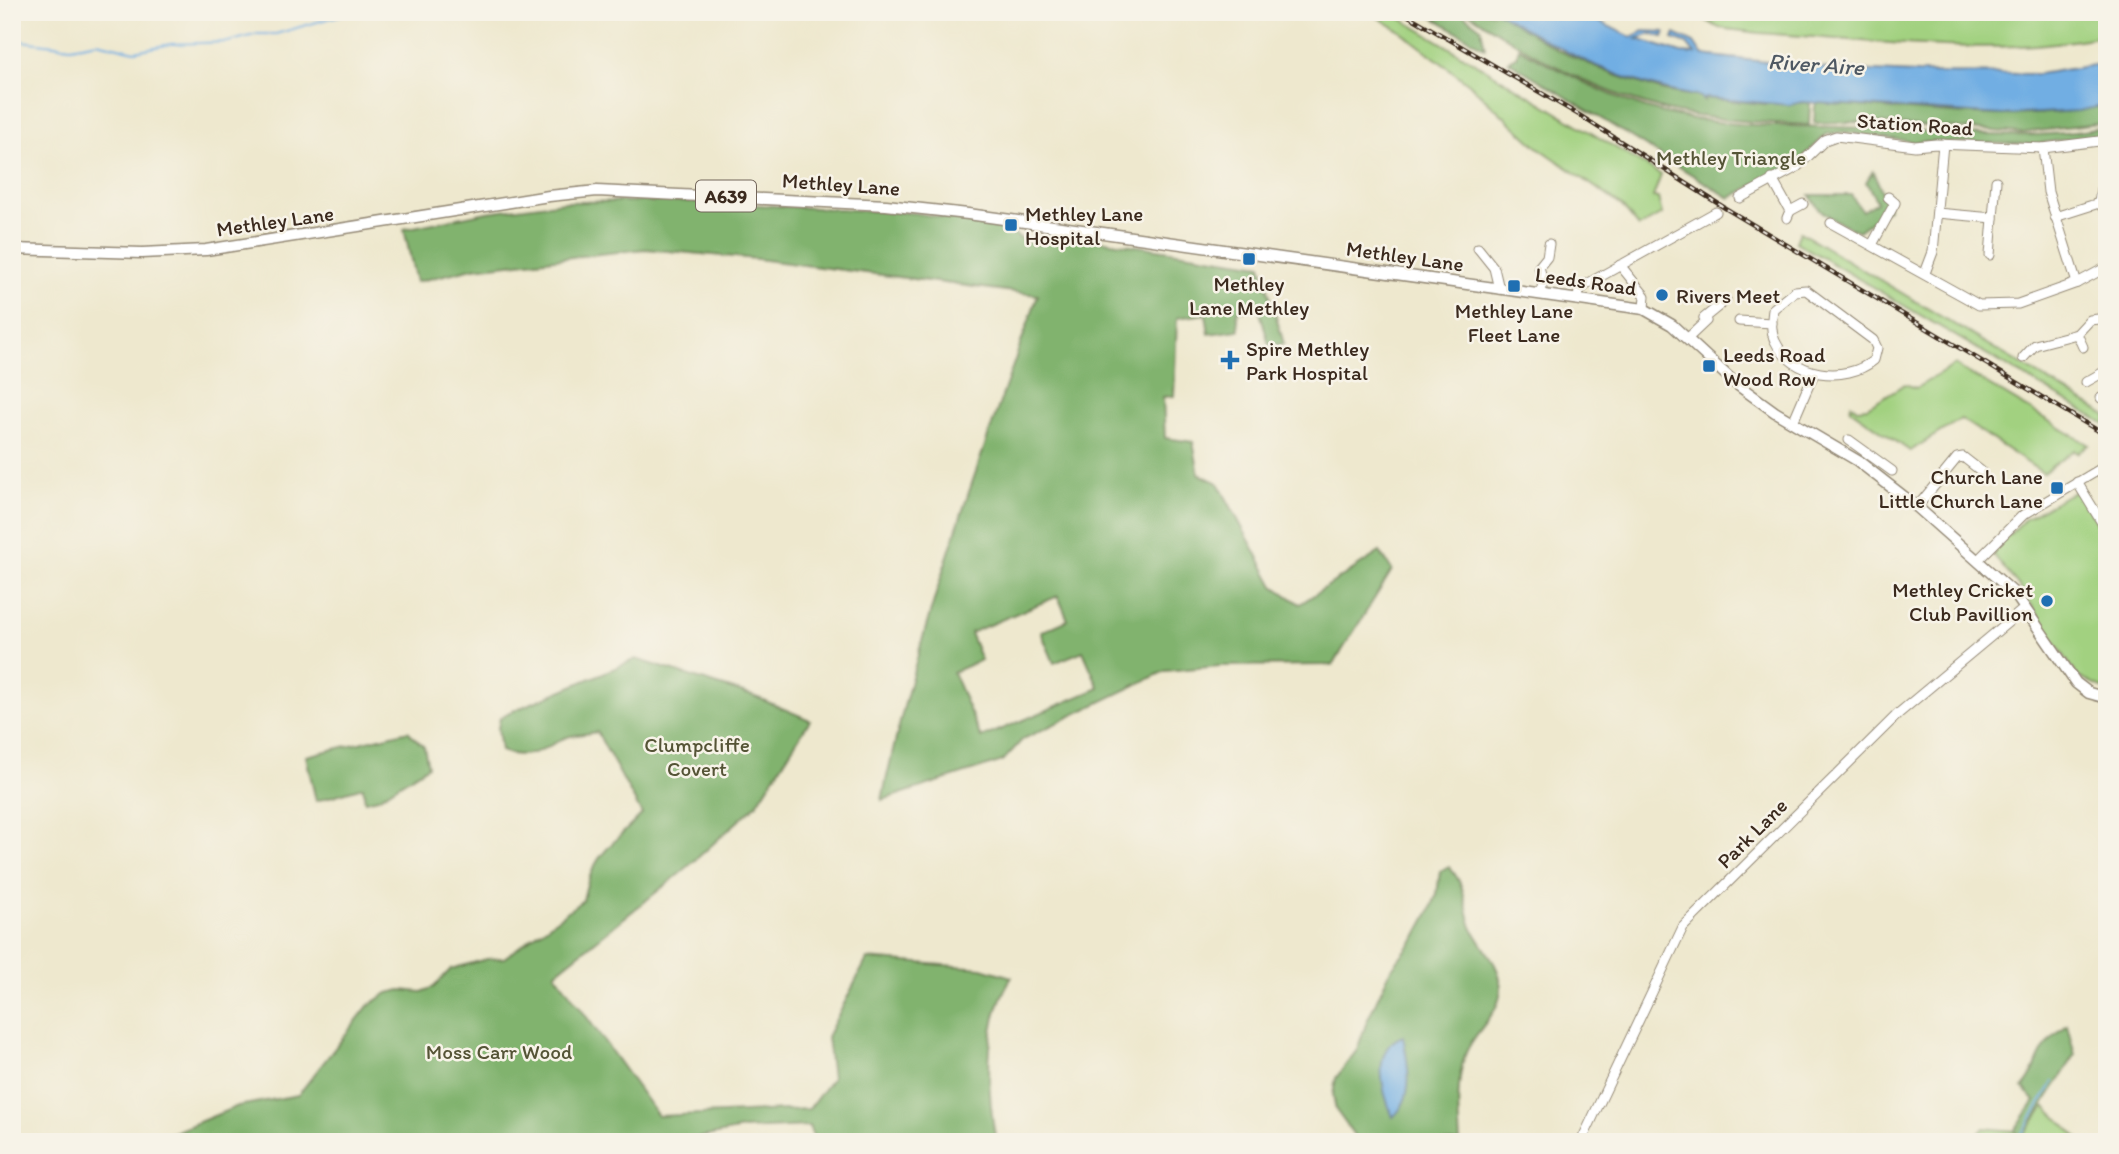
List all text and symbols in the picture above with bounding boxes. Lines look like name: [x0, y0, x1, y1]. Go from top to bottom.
water label: River Aire: [1767, 47, 1866, 81]
street label: Station Road: [1856, 107, 1974, 141]
park label: Methley Triangle: [1656, 145, 1806, 170]
street label: Methley Lane: [781, 167, 901, 201]
road number: A639: [696, 180, 756, 212]
street label: Methley Lane: [215, 200, 335, 242]
place label: Methley Lane Hospital: [1025, 201, 1143, 250]
marker: Methley Lane Hospital: [1003, 217, 1019, 233]
street label: Methley Lane: [1345, 235, 1465, 277]
marker: Methley Lane Methley: [1241, 251, 1257, 267]
street label: Leeds Road: [1534, 262, 1639, 301]
place label: Methley Lane Methley: [1189, 271, 1309, 320]
marker: Methley Lane Fleet Lane: [1506, 278, 1522, 294]
place label: Rivers Meet: [1676, 283, 1780, 308]
marker: Rivers Meet: [1654, 287, 1670, 303]
place label: Methley Lane Fleet Lane: [1455, 298, 1573, 347]
place label: Spire Methley Park Hospital: [1246, 336, 1369, 385]
place label: Leeds Road Wood Row: [1723, 342, 1826, 391]
marker: Spire Methley Park Hospital: [1220, 350, 1240, 370]
marker: Leeds Road Wood Row: [1701, 358, 1717, 374]
place label: Church Lane Little Church Lane: [1878, 464, 2043, 513]
marker: Church Lane Little Church Lane: [2049, 480, 2065, 496]
place label: Methley Cricket Club Pavillion: [1892, 577, 2033, 626]
marker: Methley Cricket Club Pavillion: [2039, 593, 2055, 609]
park label: Clumpcliffe Covert: [644, 732, 750, 781]
street label: Park Lane: [1712, 793, 1792, 873]
park label: Moss Carr Wood: [426, 1039, 572, 1064]

